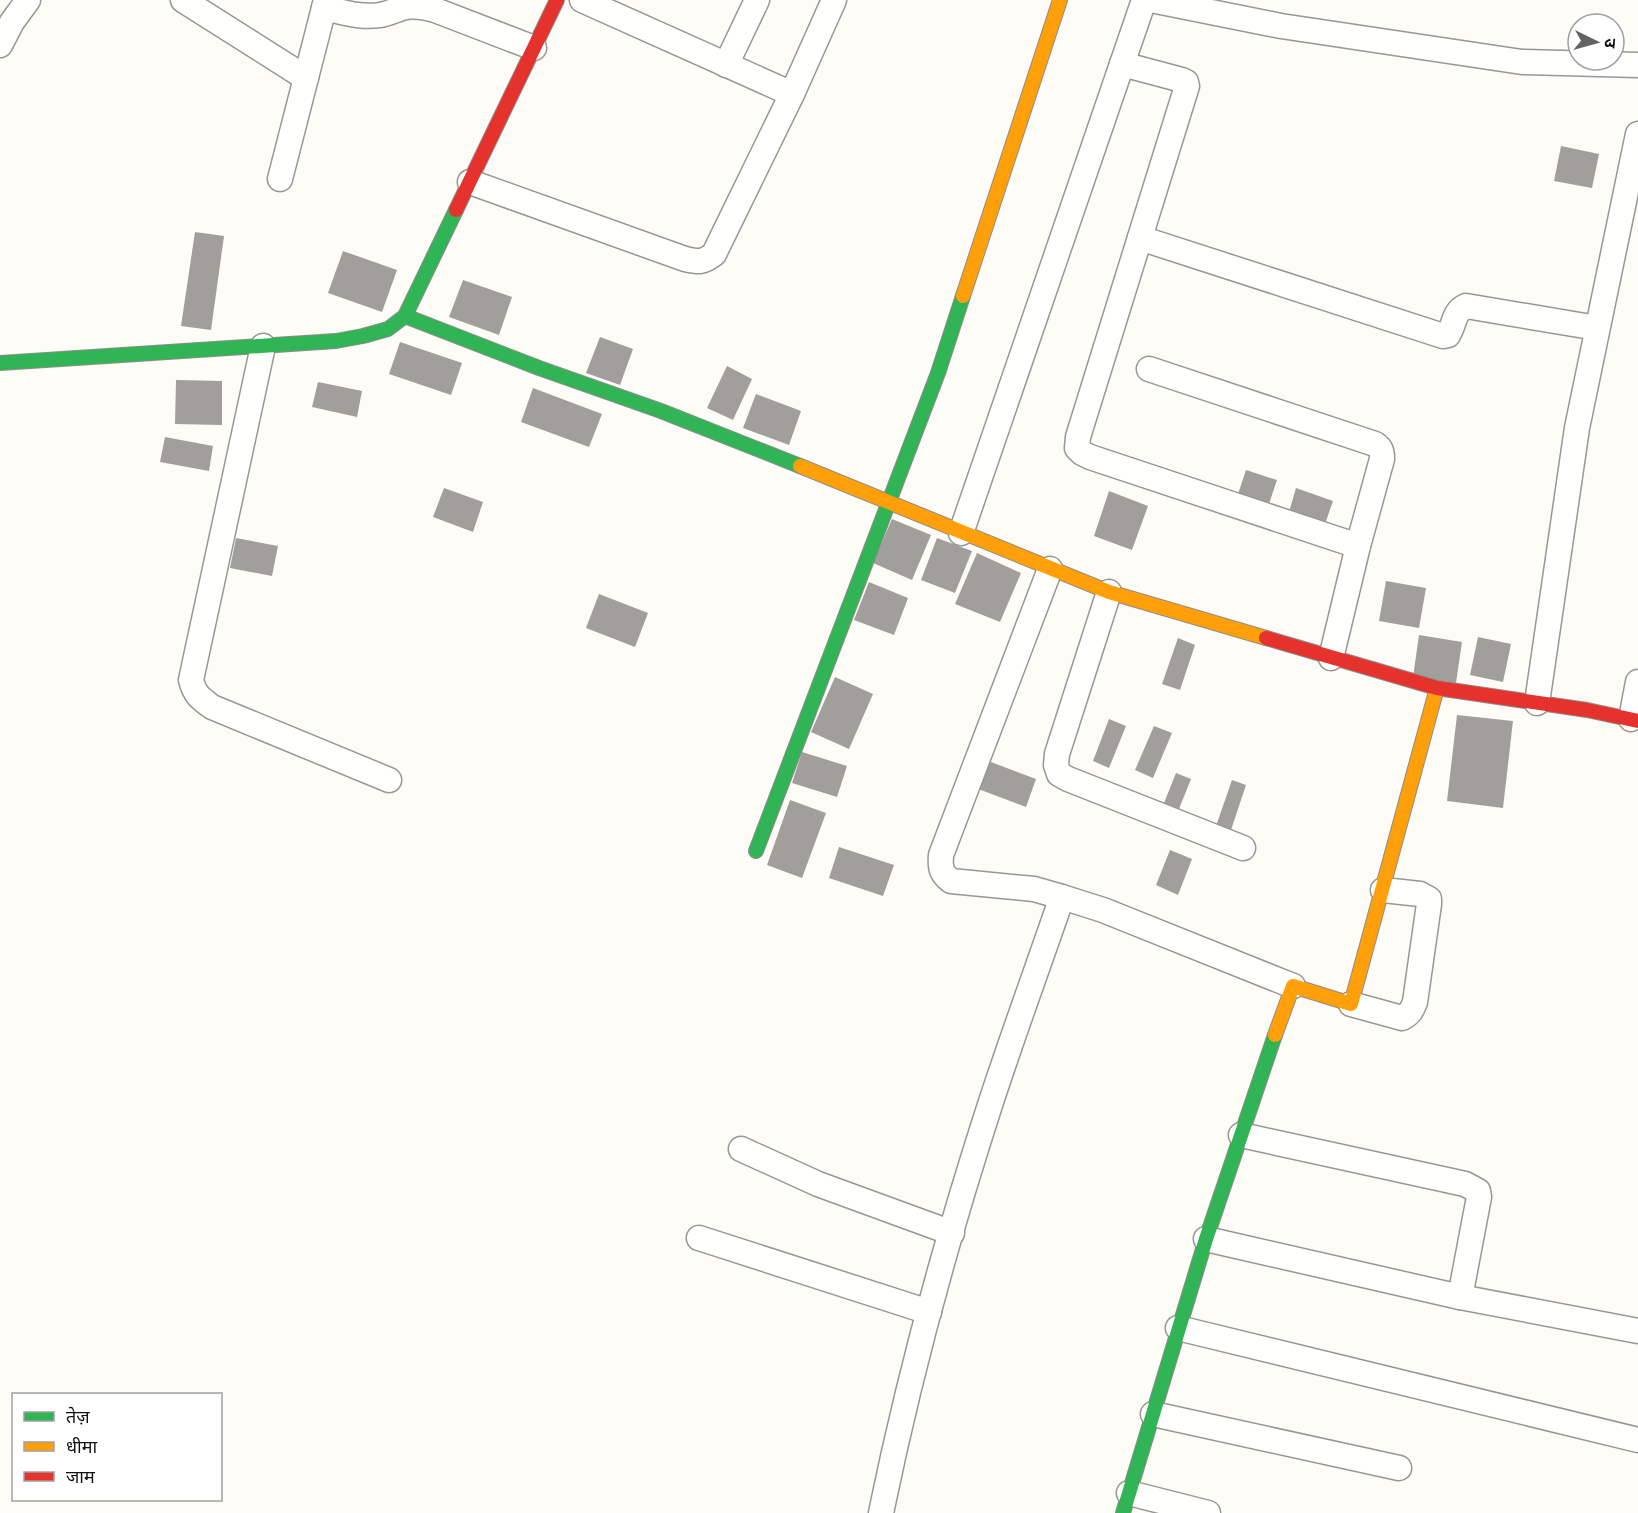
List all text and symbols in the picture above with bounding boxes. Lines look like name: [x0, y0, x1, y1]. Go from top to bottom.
north arrow: [1566, 12, 1626, 72]
text: उ: [1600, 38, 1622, 50]
legend: [12, 1393, 222, 1501]
text: तेज़: [66, 1404, 90, 1428]
text: धीमा: [66, 1434, 97, 1458]
text: जाम: [66, 1464, 96, 1488]

